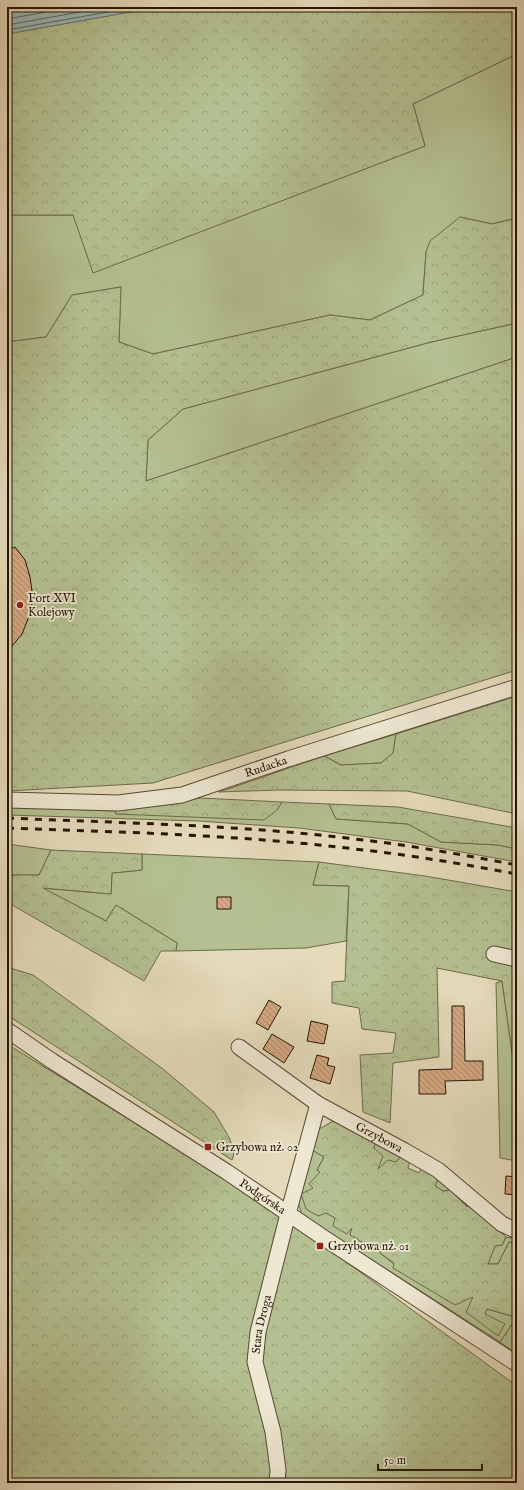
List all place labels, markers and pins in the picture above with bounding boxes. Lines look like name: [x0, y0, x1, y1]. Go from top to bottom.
place label: Fort XVI Kolejowy: [28, 591, 76, 620]
marker: Fort XVI Kolejowy: [15, 600, 25, 610]
place label: Grzybowa nż. 02: [216, 1140, 299, 1155]
marker: Grzybowa nż. 02: [203, 1142, 213, 1152]
place label: Grzybowa nż. 01: [328, 1239, 409, 1254]
marker: Grzybowa nż. 01: [315, 1241, 325, 1251]

